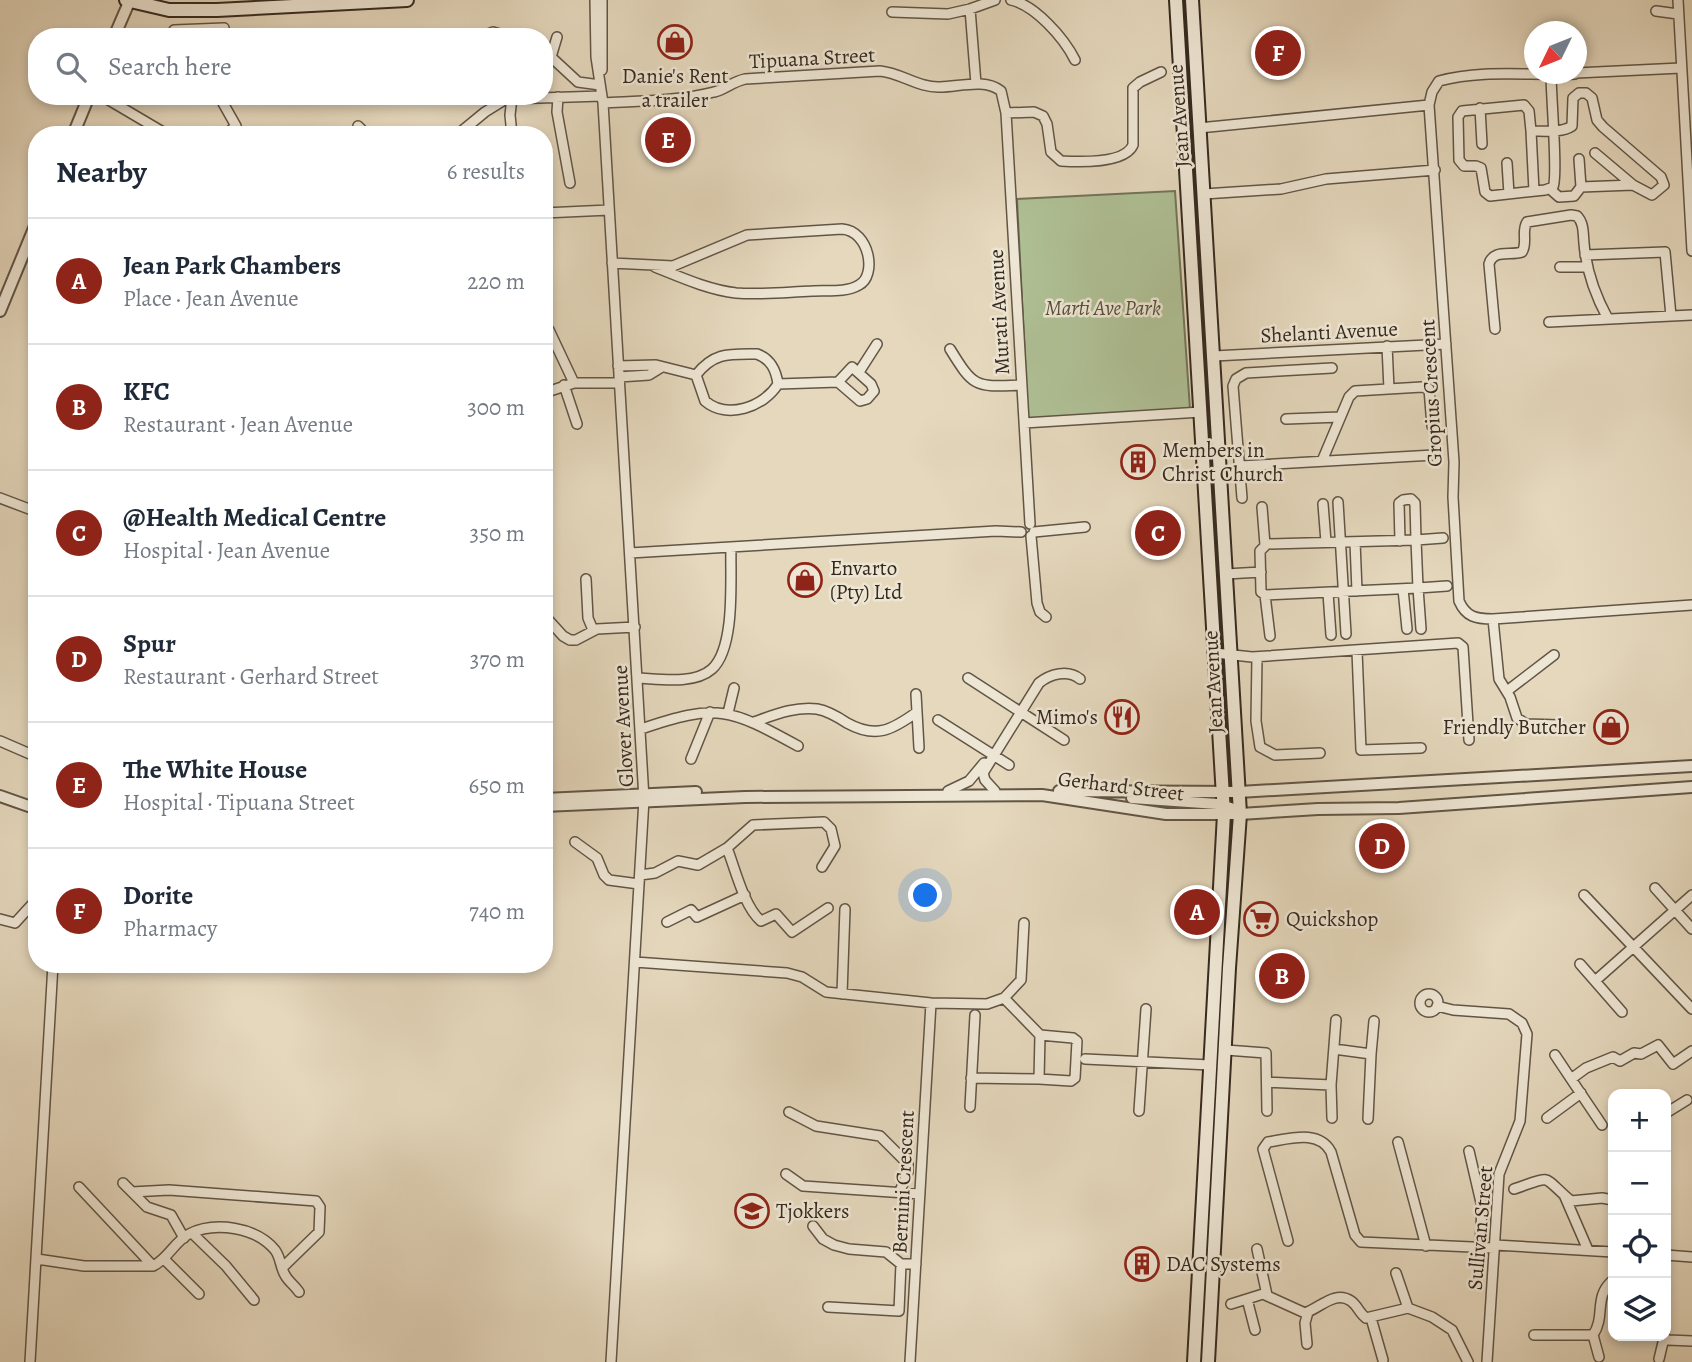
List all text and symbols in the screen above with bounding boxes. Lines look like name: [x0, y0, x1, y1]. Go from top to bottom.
north arrow: [1524, 21, 1587, 84]
shop icon: Danie's Rent a trailer: [656, 23, 694, 61]
pin: F: [1255, 27, 1301, 79]
search box: [28, 28, 553, 105]
street label: Tipuana Street: [748, 41, 876, 75]
icon: search: [52, 48, 90, 86]
text: Search here: [108, 49, 232, 84]
place label: Danie's Rent a trailer: [622, 62, 728, 114]
street label: Jean Avenue: [1161, 63, 1197, 169]
pin: E: [645, 114, 691, 166]
text: Nearby: [56, 152, 147, 192]
text: 6 results: [447, 156, 525, 187]
text: Jean Park Chambers: [123, 248, 341, 283]
street label: Murati Avenue: [982, 248, 1016, 376]
text: A: [72, 266, 86, 297]
text: 220 m: [467, 266, 525, 297]
text: Place · Jean Avenue: [123, 283, 299, 314]
park label: Marti Ave Park: [1045, 294, 1161, 322]
street label: Shelanti Avenue: [1260, 314, 1398, 350]
street label: Gropius Crescent: [1413, 318, 1449, 467]
text: KFC: [123, 374, 170, 409]
text: B: [72, 392, 86, 423]
text: 300 m: [467, 392, 525, 423]
text: Restaurant · Jean Avenue: [123, 409, 353, 440]
place label: Members in Christ Church: [1162, 436, 1284, 488]
building icon: Members in Christ Church: [1119, 443, 1157, 481]
text: @Health Medical Centre: [123, 500, 386, 535]
pin: C: [1135, 507, 1181, 559]
text: C: [72, 518, 86, 549]
text: 350 m: [470, 518, 525, 549]
text: Hospital · Jean Avenue: [123, 535, 330, 566]
place label: Envarto (Pty) Ltd: [830, 554, 903, 606]
shop icon: Envarto (Pty) Ltd: [786, 561, 824, 599]
text: Spur: [123, 626, 176, 661]
street label: Jean Avenue: [1196, 630, 1230, 734]
text: D: [71, 644, 87, 675]
text: 370 m: [470, 644, 525, 675]
text: Restaurant · Gerhard Street: [123, 661, 379, 692]
street label: Glover Avenue: [606, 664, 640, 788]
restaurant icon: Mimo's: [1103, 698, 1141, 736]
place label: Mimo's: [1036, 703, 1098, 731]
shop icon: Friendly Butcher: [1592, 708, 1630, 746]
place label: Friendly Butcher: [1442, 713, 1586, 741]
text: The White House: [123, 752, 307, 787]
street label: Gerhard Street: [1056, 764, 1186, 808]
text: E: [72, 770, 86, 801]
text: 650 m: [469, 770, 525, 801]
text: Hospital · Tipuana Street: [123, 787, 355, 818]
pin: D: [1359, 820, 1405, 872]
text: Dorite: [123, 878, 193, 913]
your location: [908, 878, 942, 912]
pin: A: [1174, 886, 1220, 938]
text: F: [73, 896, 85, 927]
text: 740 m: [469, 896, 525, 927]
supermarket icon: Quickshop: [1242, 900, 1280, 938]
place label: Quickshop: [1286, 905, 1378, 933]
text: Pharmacy: [123, 913, 217, 944]
pin: B: [1259, 950, 1305, 1002]
map controls: [1608, 1089, 1671, 1341]
button: +: [1608, 1089, 1671, 1152]
street label: Bernini Crescent: [885, 1109, 921, 1254]
button: −: [1608, 1152, 1671, 1215]
street label: Sullivan Street: [1461, 1165, 1499, 1291]
school or university icon: Tjokkers: [733, 1192, 771, 1230]
place label: Tjokkers: [776, 1197, 850, 1225]
button: locate: [1608, 1215, 1671, 1278]
building icon: DAC Systems: [1123, 1245, 1161, 1283]
place label: DAC Systems: [1166, 1250, 1281, 1278]
button: layers: [1608, 1278, 1671, 1341]

